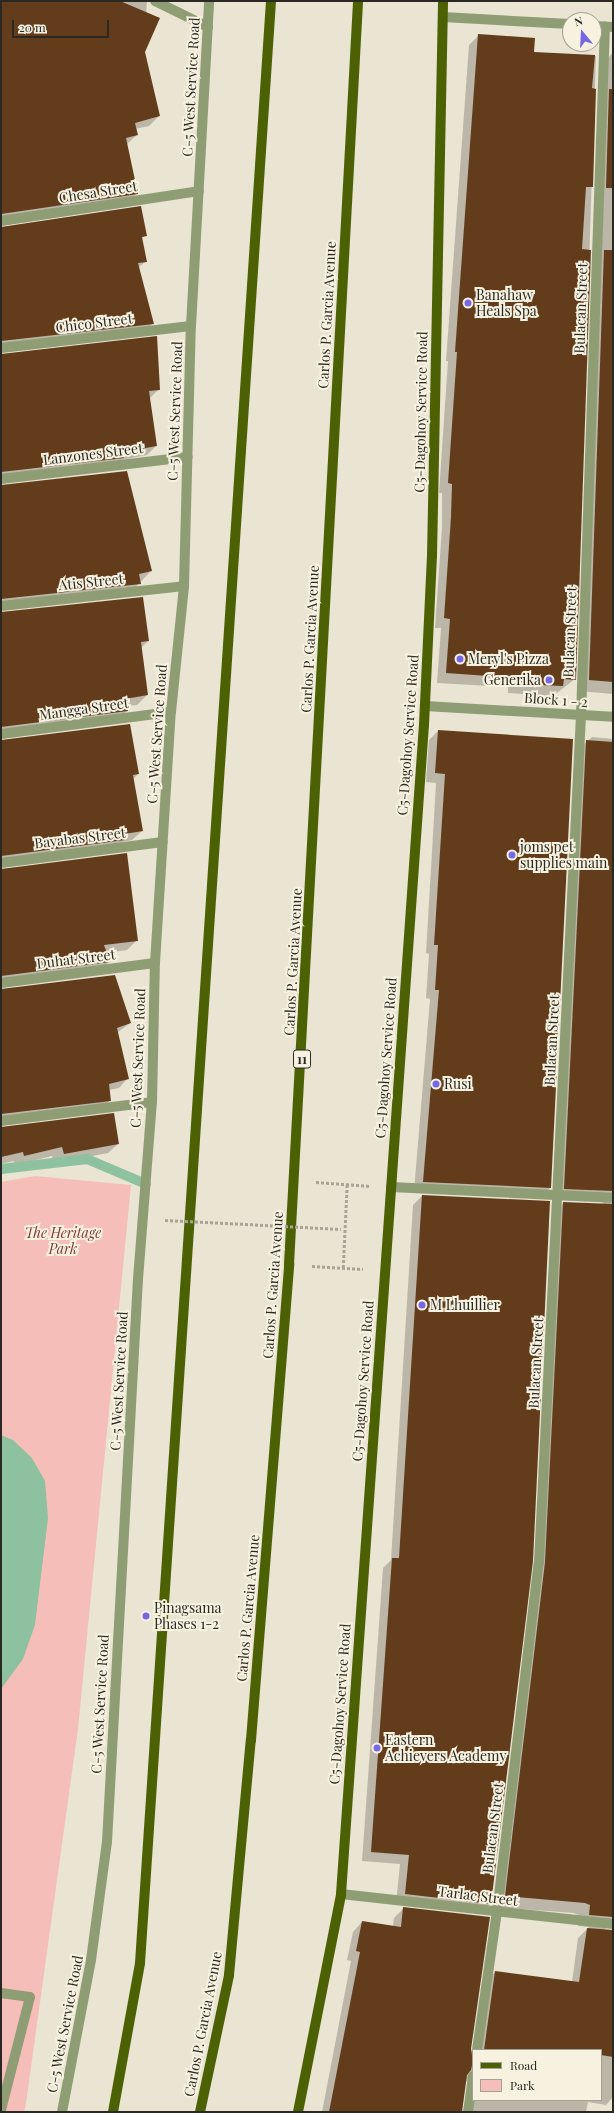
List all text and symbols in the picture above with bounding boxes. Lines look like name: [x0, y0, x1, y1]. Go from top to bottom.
scale bar: [14, 12, 111, 38]
north arrow: [562, 12, 602, 52]
text: N: [572, 13, 585, 29]
street label: C-5 West Service Road: [179, 16, 203, 158]
text: 20 m: [19, 19, 46, 35]
street label: Chesa Street: [58, 178, 138, 206]
street label: Carlos P. Garcia Avenue: [315, 241, 339, 389]
street label: Bulacan Street: [571, 262, 591, 354]
place label: Banahaw Heals Spa: [476, 287, 537, 320]
marker: Banahaw Heals Spa: [463, 298, 473, 308]
street label: Chico Street: [55, 310, 133, 336]
street label: C5-Dagohoy Service Road: [411, 331, 431, 493]
street label: C-5 West Service Road: [164, 341, 186, 481]
street label: Lanzones Street: [42, 440, 144, 468]
street label: Carlos P. Garcia Avenue: [298, 565, 322, 713]
street label: Atis Street: [58, 570, 124, 594]
street label: Bulacan Street: [560, 586, 580, 678]
place label: Meryl's Pizza: [468, 651, 549, 667]
street label: C5-Dagohoy Service Road: [394, 654, 422, 816]
marker: Meryl's Pizza: [455, 654, 465, 664]
street label: C-5 West Service Road: [144, 663, 170, 805]
place label: Generika: [484, 672, 541, 688]
marker: Generika: [544, 675, 554, 685]
street label: Block 1 - 2: [524, 689, 588, 711]
street label: Mangga Street: [38, 694, 130, 724]
street label: Bayabas Street: [33, 824, 127, 852]
place label: joms pet supplies main: [520, 839, 607, 872]
marker: joms pet supplies main: [507, 850, 517, 860]
street label: Carlos P. Garcia Avenue: [281, 888, 305, 1036]
street label: Duhat Street: [36, 946, 116, 972]
street label: C5-Dagohoy Service Road: [372, 977, 400, 1139]
street label: C-5 West Service Road: [127, 988, 149, 1128]
street label: Bulacan Street: [541, 994, 563, 1086]
road number: 11: [293, 1048, 311, 1070]
place label: Rusi: [444, 1076, 472, 1092]
marker: Rusi: [431, 1079, 441, 1089]
street label: Carlos P. Garcia Avenue: [259, 1210, 287, 1360]
park label: The Heritage Park: [25, 1225, 101, 1258]
place label: M Lhuillier: [430, 1297, 500, 1313]
street label: C5-Dagohoy Service Road: [349, 1300, 377, 1462]
marker: M Lhuillier: [417, 1300, 427, 1310]
street label: C-5 West Service Road: [107, 1310, 131, 1452]
street label: Bulacan Street: [525, 1317, 547, 1409]
street label: Carlos P. Garcia Avenue: [233, 1533, 263, 1683]
place label: Pinagsama Phases 1-2: [154, 1600, 222, 1632]
marker: Pinagsama Phases 1-2: [141, 1611, 151, 1621]
street label: C5-Dagohoy Service Road: [326, 1623, 354, 1785]
street label: C-5 West Service Road: [88, 1633, 112, 1775]
place label: Eastern Achievers Academy: [385, 1732, 507, 1764]
marker: Eastern Achievers Academy: [372, 1743, 382, 1753]
street label: Bulacan Street: [479, 1782, 507, 1874]
street label: Tarlac Street: [437, 1883, 519, 1909]
street label: Carlos P. Garcia Avenue: [181, 1950, 225, 2098]
street label: C-5 West Service Road: [43, 1953, 87, 2095]
legend: [472, 2049, 602, 2101]
text: Road: [510, 2057, 537, 2073]
text: Park: [510, 2077, 535, 2093]

